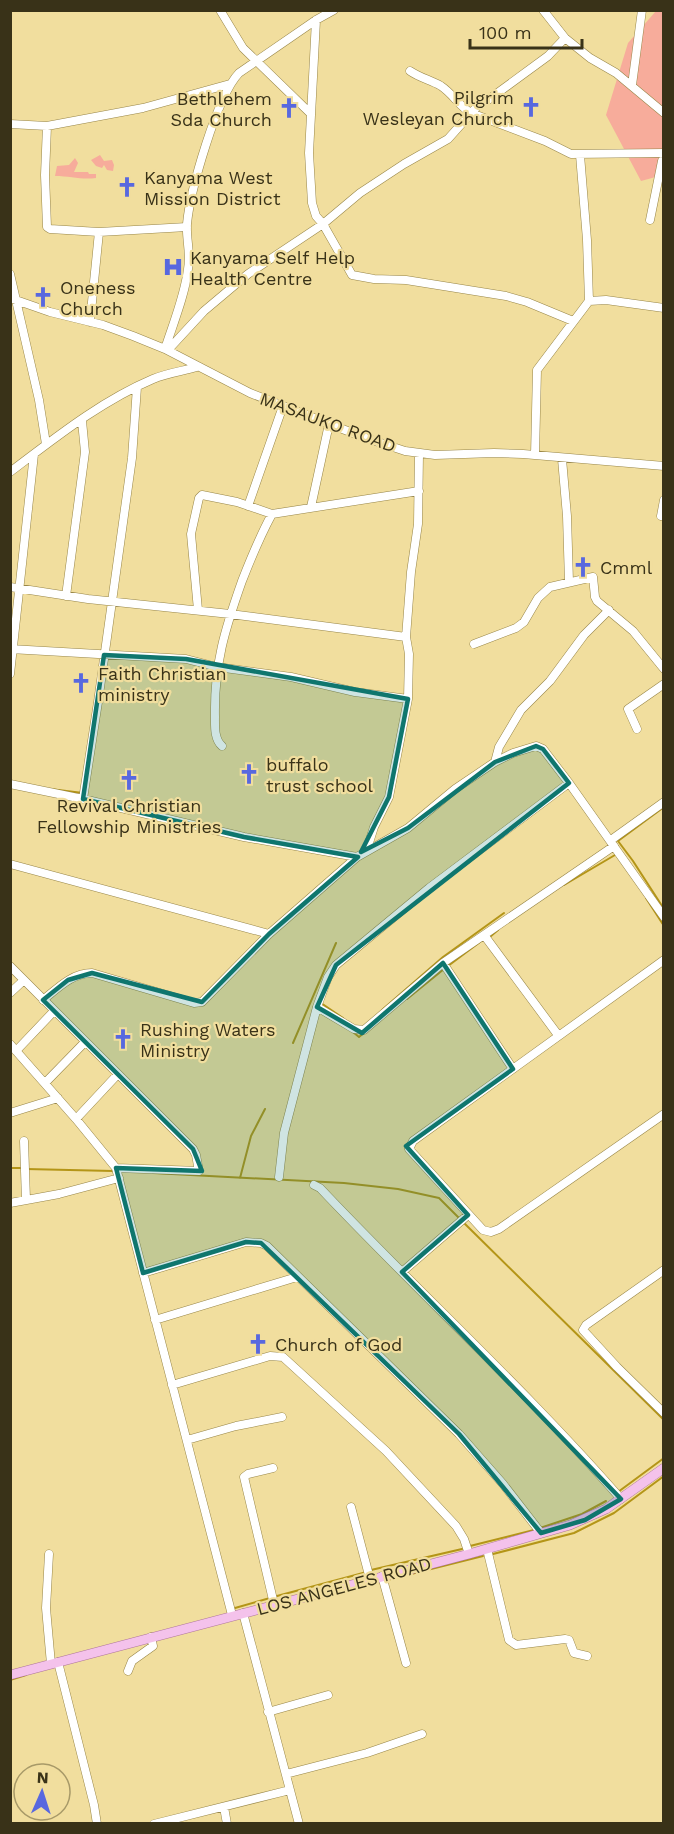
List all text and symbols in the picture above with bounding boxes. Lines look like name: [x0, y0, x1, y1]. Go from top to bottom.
scale bar: [470, 12, 582, 50]
text: 100 m: [479, 22, 532, 43]
place label: Pilgrim Wesleyan Church: [363, 87, 514, 129]
place label: Bethlehem Sda Church: [170, 88, 272, 130]
church icon: Pilgrim Wesleyan Church: [519, 95, 543, 119]
church icon: Bethlehem Sda Church: [277, 96, 301, 120]
place label: Kanyama West Mission District: [144, 167, 281, 209]
church icon: Kanyama West Mission District: [115, 175, 139, 199]
place label: Kanyama Self Help Health Centre: [190, 247, 355, 289]
hospital icon: Kanyama Self Help Health Centre: [161, 255, 185, 279]
place label: Oneness Church: [60, 277, 135, 319]
church icon: Oneness Church: [31, 285, 55, 309]
street label: MASAUKO ROAD: [257, 388, 399, 456]
church icon: Cmml: [571, 555, 595, 579]
place label: Cmml: [600, 557, 653, 578]
place label: Faith Christian ministry: [98, 663, 227, 705]
church icon: Faith Christian ministry: [69, 671, 93, 695]
place label: buffalo trust school: [266, 754, 373, 796]
church icon: buffalo trust school: [237, 762, 261, 786]
church icon: Revival Christian Fellowship Ministries: [117, 768, 141, 792]
place label: Revival Christian Fellowship Ministries: [37, 795, 221, 837]
place label: Rushing Waters Ministry: [140, 1019, 276, 1061]
church icon: Rushing Waters Ministry: [111, 1027, 135, 1051]
church icon: Church of God: [246, 1332, 270, 1356]
place label: Church of God: [275, 1334, 402, 1355]
street label: LOS ANGELES ROAD: [254, 1553, 434, 1619]
north arrow: [12, 1762, 72, 1822]
text: N: [36, 1768, 49, 1787]

